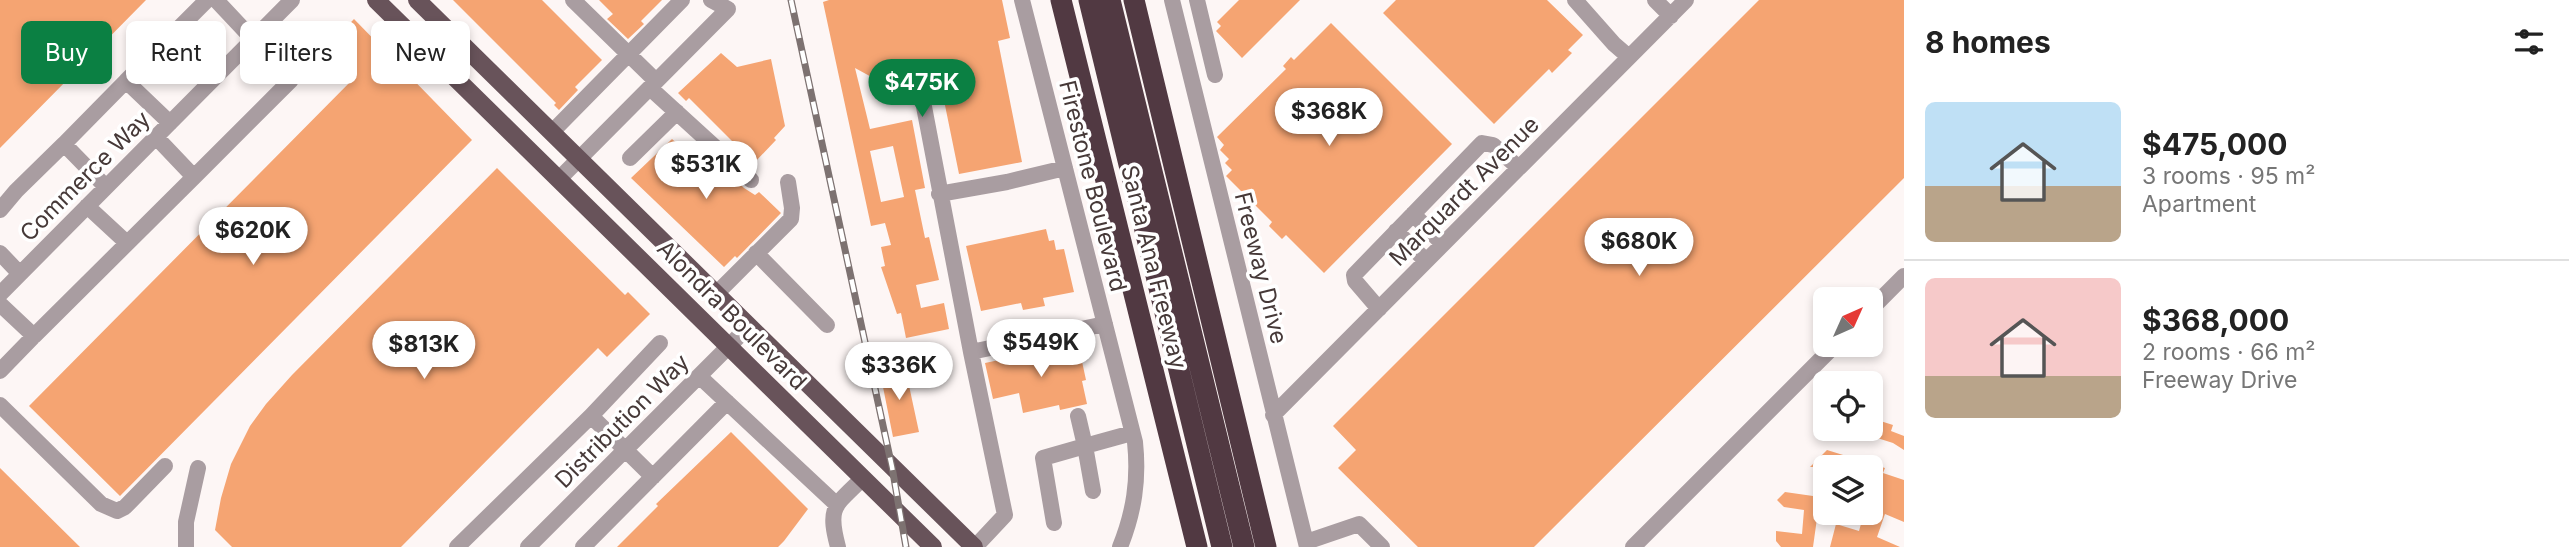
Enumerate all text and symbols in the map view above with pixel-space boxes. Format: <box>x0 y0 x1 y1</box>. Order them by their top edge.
chip: Buy <box>21 21 112 84</box>
chip: Rent <box>126 21 226 84</box>
chip: Filters <box>240 21 357 84</box>
chip: New <box>371 21 470 84</box>
icon: filters <box>2510 23 2548 61</box>
text: 8 homes <box>1925 24 2051 60</box>
pin: $475K <box>873 60 971 119</box>
text: $475K <box>884 68 960 96</box>
street label: Firestone Boulevard <box>1053 78 1133 294</box>
pin: $368K <box>1280 88 1378 148</box>
text: $368K <box>1291 97 1367 125</box>
street label: Commerce Way <box>14 105 156 247</box>
street label: Marquardt Avenue <box>1383 110 1545 272</box>
text: $475,000 <box>2142 126 2287 162</box>
icon: home <box>1981 130 2065 214</box>
pin: $531K <box>657 142 755 201</box>
text: $531K <box>670 150 742 178</box>
street label: Santa Ana Freeway <box>1115 162 1193 372</box>
text: 3 rooms · 95 m² <box>2142 162 2315 190</box>
street label: Freeway Drive <box>1229 189 1293 347</box>
text: Apartment <box>2142 190 2256 218</box>
pin: $620K <box>204 208 302 267</box>
text: $620K <box>215 216 291 244</box>
pin: $680K <box>1590 218 1688 278</box>
text: $680K <box>1600 227 1678 255</box>
street label: Alondra Boulevard <box>651 234 813 396</box>
north arrow <box>1813 287 1883 357</box>
map controls <box>1813 287 1883 525</box>
text: $368,000 <box>2142 302 2289 338</box>
icon: home <box>1981 306 2065 390</box>
pin: $549K <box>992 320 1090 379</box>
pin: $813K <box>375 322 473 381</box>
text: $549K <box>1003 328 1079 356</box>
text: $813K <box>388 330 460 358</box>
text: 2 rooms · 66 m² <box>2142 338 2316 366</box>
pin: $336K <box>850 342 948 402</box>
street label: Distribution Way <box>549 348 695 494</box>
text: $336K <box>861 351 937 379</box>
text: Freeway Drive <box>2142 366 2297 394</box>
button: locate <box>1813 371 1883 441</box>
button: layers <box>1813 455 1883 525</box>

